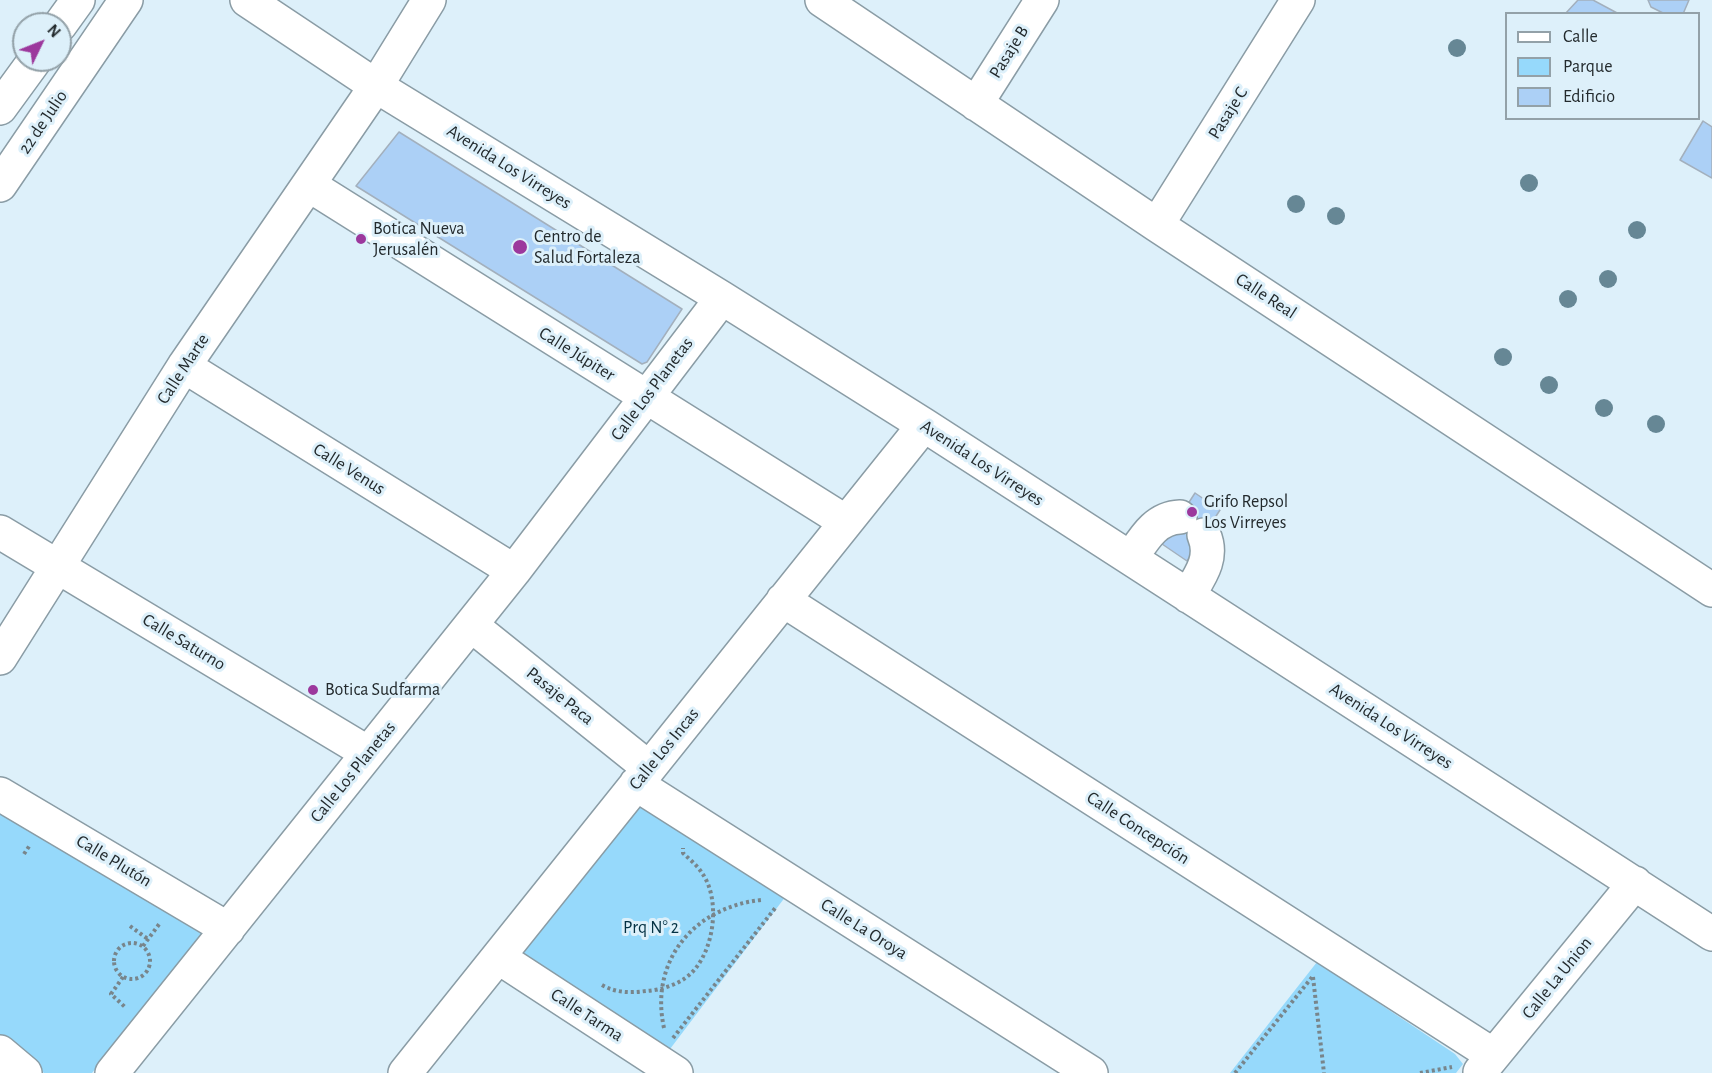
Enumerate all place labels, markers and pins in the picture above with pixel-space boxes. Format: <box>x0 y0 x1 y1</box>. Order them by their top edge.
place label: Botica Nueva Jerusalén <box>373 218 465 260</box>
place label: Centro de Salud Fortaleza <box>534 226 641 268</box>
marker: Botica Nueva Jerusalén <box>354 232 368 246</box>
marker: Centro de Salud Fortaleza <box>511 238 529 256</box>
place label: Grifo Repsol Los Virreyes <box>1204 491 1288 534</box>
marker: Grifo Repsol Los Virreyes <box>1185 505 1199 519</box>
place label: Botica Sudfarma <box>325 679 440 701</box>
marker: Botica Sudfarma <box>306 683 320 697</box>

